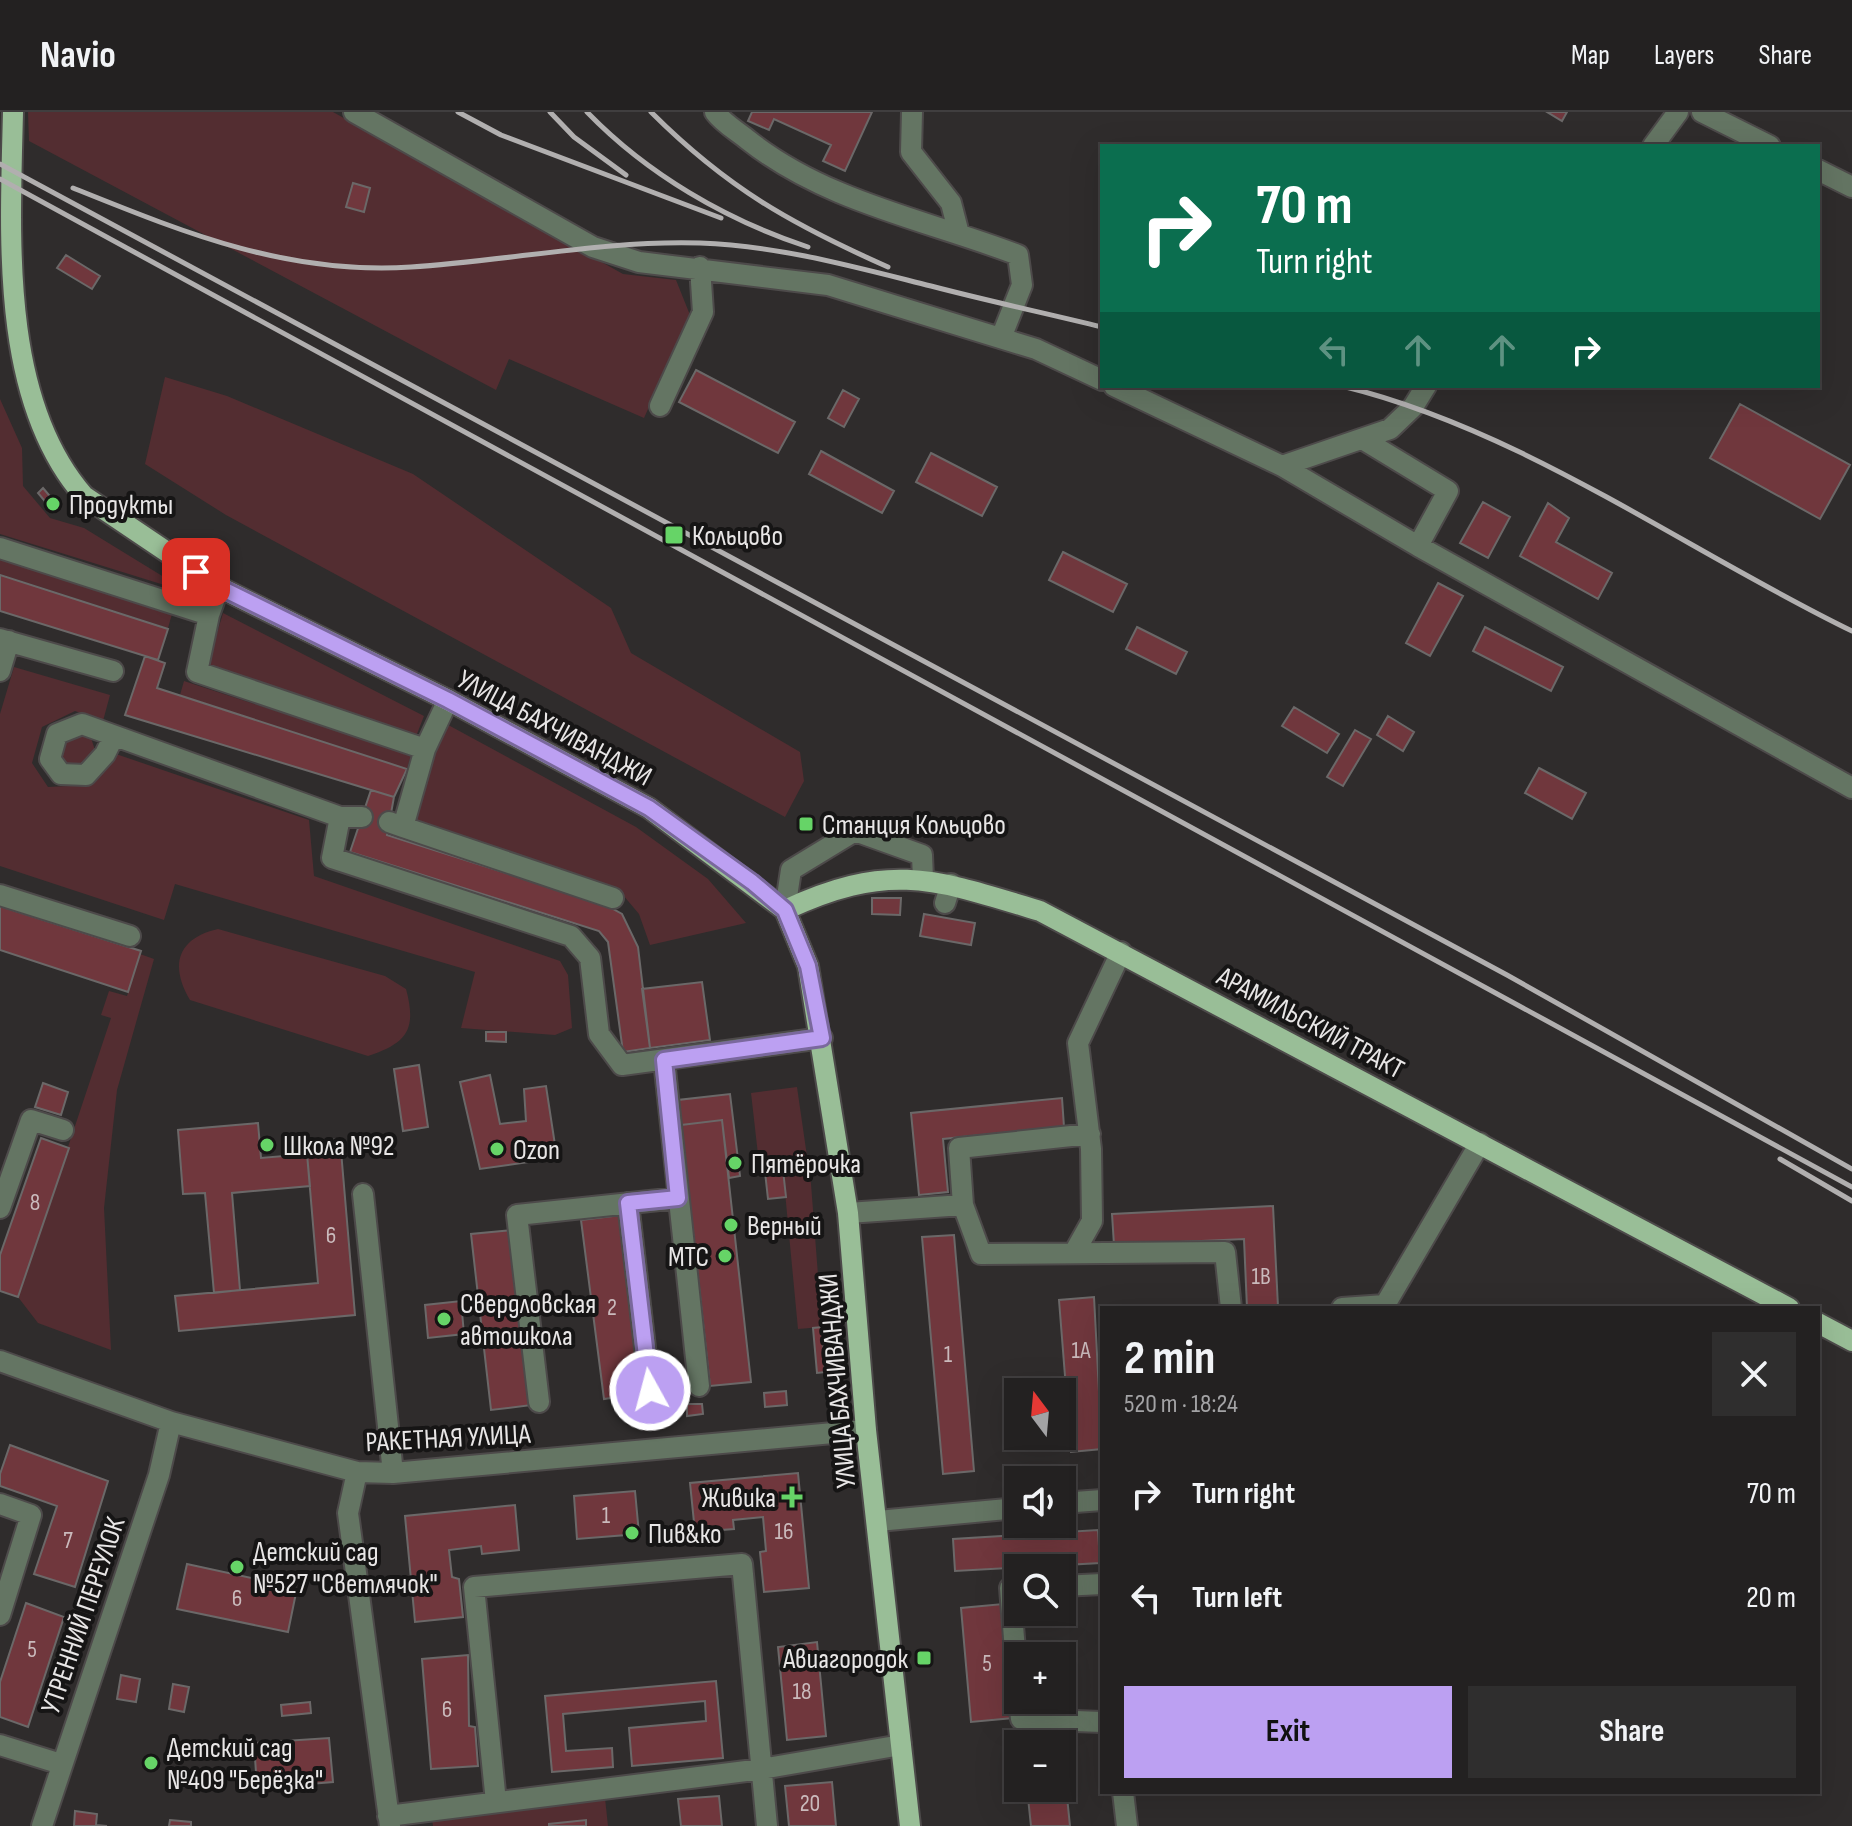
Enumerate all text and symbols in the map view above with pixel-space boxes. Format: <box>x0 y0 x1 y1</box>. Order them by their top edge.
text: Navio <box>40 33 116 78</box>
text: Map <box>1571 39 1610 72</box>
text: Layers <box>1654 39 1714 72</box>
text: Share <box>1758 39 1812 72</box>
text: 70 m <box>1256 173 1353 240</box>
icon: right <box>1124 176 1228 280</box>
text: Turn right <box>1256 241 1373 284</box>
icon: left <box>1312 328 1356 372</box>
icon: ahead <box>1396 328 1440 372</box>
icon: ahead <box>1480 328 1524 372</box>
icon: right <box>1564 328 1608 372</box>
place label: Продукты <box>69 489 173 522</box>
marker: Продукты <box>44 495 62 513</box>
place label: Кольцово <box>692 520 783 553</box>
marker: Кольцово <box>663 524 685 546</box>
pin <box>162 538 230 606</box>
icon: arrive <box>174 550 218 594</box>
street label: УЛИЦА БАХЧИВАНДЖИ <box>451 663 657 794</box>
place label: Станция Кольцово <box>822 809 1006 842</box>
marker: Станция Кольцово <box>797 815 815 833</box>
street label: АРАМИЛЬСКИЙ ТРАКТ <box>1210 960 1409 1087</box>
place label: Школа №92 <box>283 1130 395 1163</box>
place label: Ozon <box>513 1134 560 1167</box>
marker: Школа №92 <box>258 1136 276 1154</box>
marker: Ozon <box>488 1140 506 1158</box>
place label: Пятёрочка <box>751 1148 861 1181</box>
marker: Пятёрочка <box>726 1154 744 1172</box>
house number: 8 <box>30 1188 40 1217</box>
place label: Верный <box>747 1210 822 1243</box>
marker: Верный <box>722 1216 740 1234</box>
house number: 6 <box>326 1221 336 1250</box>
place label: МТС <box>668 1241 709 1274</box>
marker: МТС <box>716 1247 734 1265</box>
house number: 1В <box>1251 1262 1271 1291</box>
street label: УЛИЦА БАХЧИВАНДЖИ <box>812 1272 863 1490</box>
place label: Свердловская автошкола <box>460 1288 596 1353</box>
house number: 2 <box>607 1293 617 1322</box>
marker: Свердловская автошкола <box>435 1310 453 1328</box>
text: 2 min <box>1124 1330 1215 1387</box>
button: close <box>1712 1332 1796 1416</box>
house number: 1А <box>1071 1336 1091 1365</box>
house number: 1 <box>944 1340 953 1369</box>
position arrow <box>608 1348 692 1432</box>
north arrow <box>1004 1378 1076 1450</box>
map controls <box>1004 1378 1076 1802</box>
text: 520 m · 18:24 <box>1124 1389 1238 1420</box>
street label: РАКЕТНАЯ УЛИЦА <box>365 1418 532 1459</box>
button: sound <box>1004 1466 1076 1538</box>
icon: right <box>1124 1472 1168 1516</box>
text: Turn right <box>1192 1476 1295 1512</box>
text: 70 m <box>1747 1476 1796 1512</box>
place label: Живика <box>702 1482 776 1515</box>
marker: Живика <box>783 1488 801 1506</box>
house number: 1 <box>602 1501 611 1530</box>
street label: УТРЕННИЙ ПЕРЕУЛОК <box>34 1513 133 1718</box>
house number: 16 <box>775 1517 793 1546</box>
place label: Пив&ко <box>648 1518 722 1551</box>
marker: Пив&ко <box>623 1524 641 1542</box>
house number: 7 <box>63 1526 73 1555</box>
place label: Детский сад №527 "Светлячок" <box>253 1536 438 1601</box>
button: search <box>1004 1554 1076 1626</box>
marker: Детский сад №527 "Светлячок" <box>228 1558 246 1576</box>
icon: left <box>1124 1576 1168 1620</box>
text: Turn left <box>1192 1580 1282 1616</box>
text: 20 m <box>1746 1580 1796 1616</box>
house number: 6 <box>232 1584 242 1613</box>
house number: 5 <box>27 1635 37 1664</box>
button: + <box>1004 1642 1076 1714</box>
place label: Авиагородок <box>782 1643 908 1676</box>
marker: Авиагородок <box>915 1649 933 1667</box>
house number: 5 <box>982 1649 992 1678</box>
house number: 18 <box>793 1677 811 1706</box>
button: Exit <box>1124 1686 1452 1778</box>
button: Share <box>1468 1686 1796 1778</box>
house number: 6 <box>442 1695 452 1724</box>
button: − <box>1004 1730 1076 1802</box>
place label: Детский сад №409 "Берёзка" <box>167 1732 323 1797</box>
marker: Детский сад №409 "Берёзка" <box>142 1754 160 1772</box>
house number: 20 <box>800 1789 820 1818</box>

